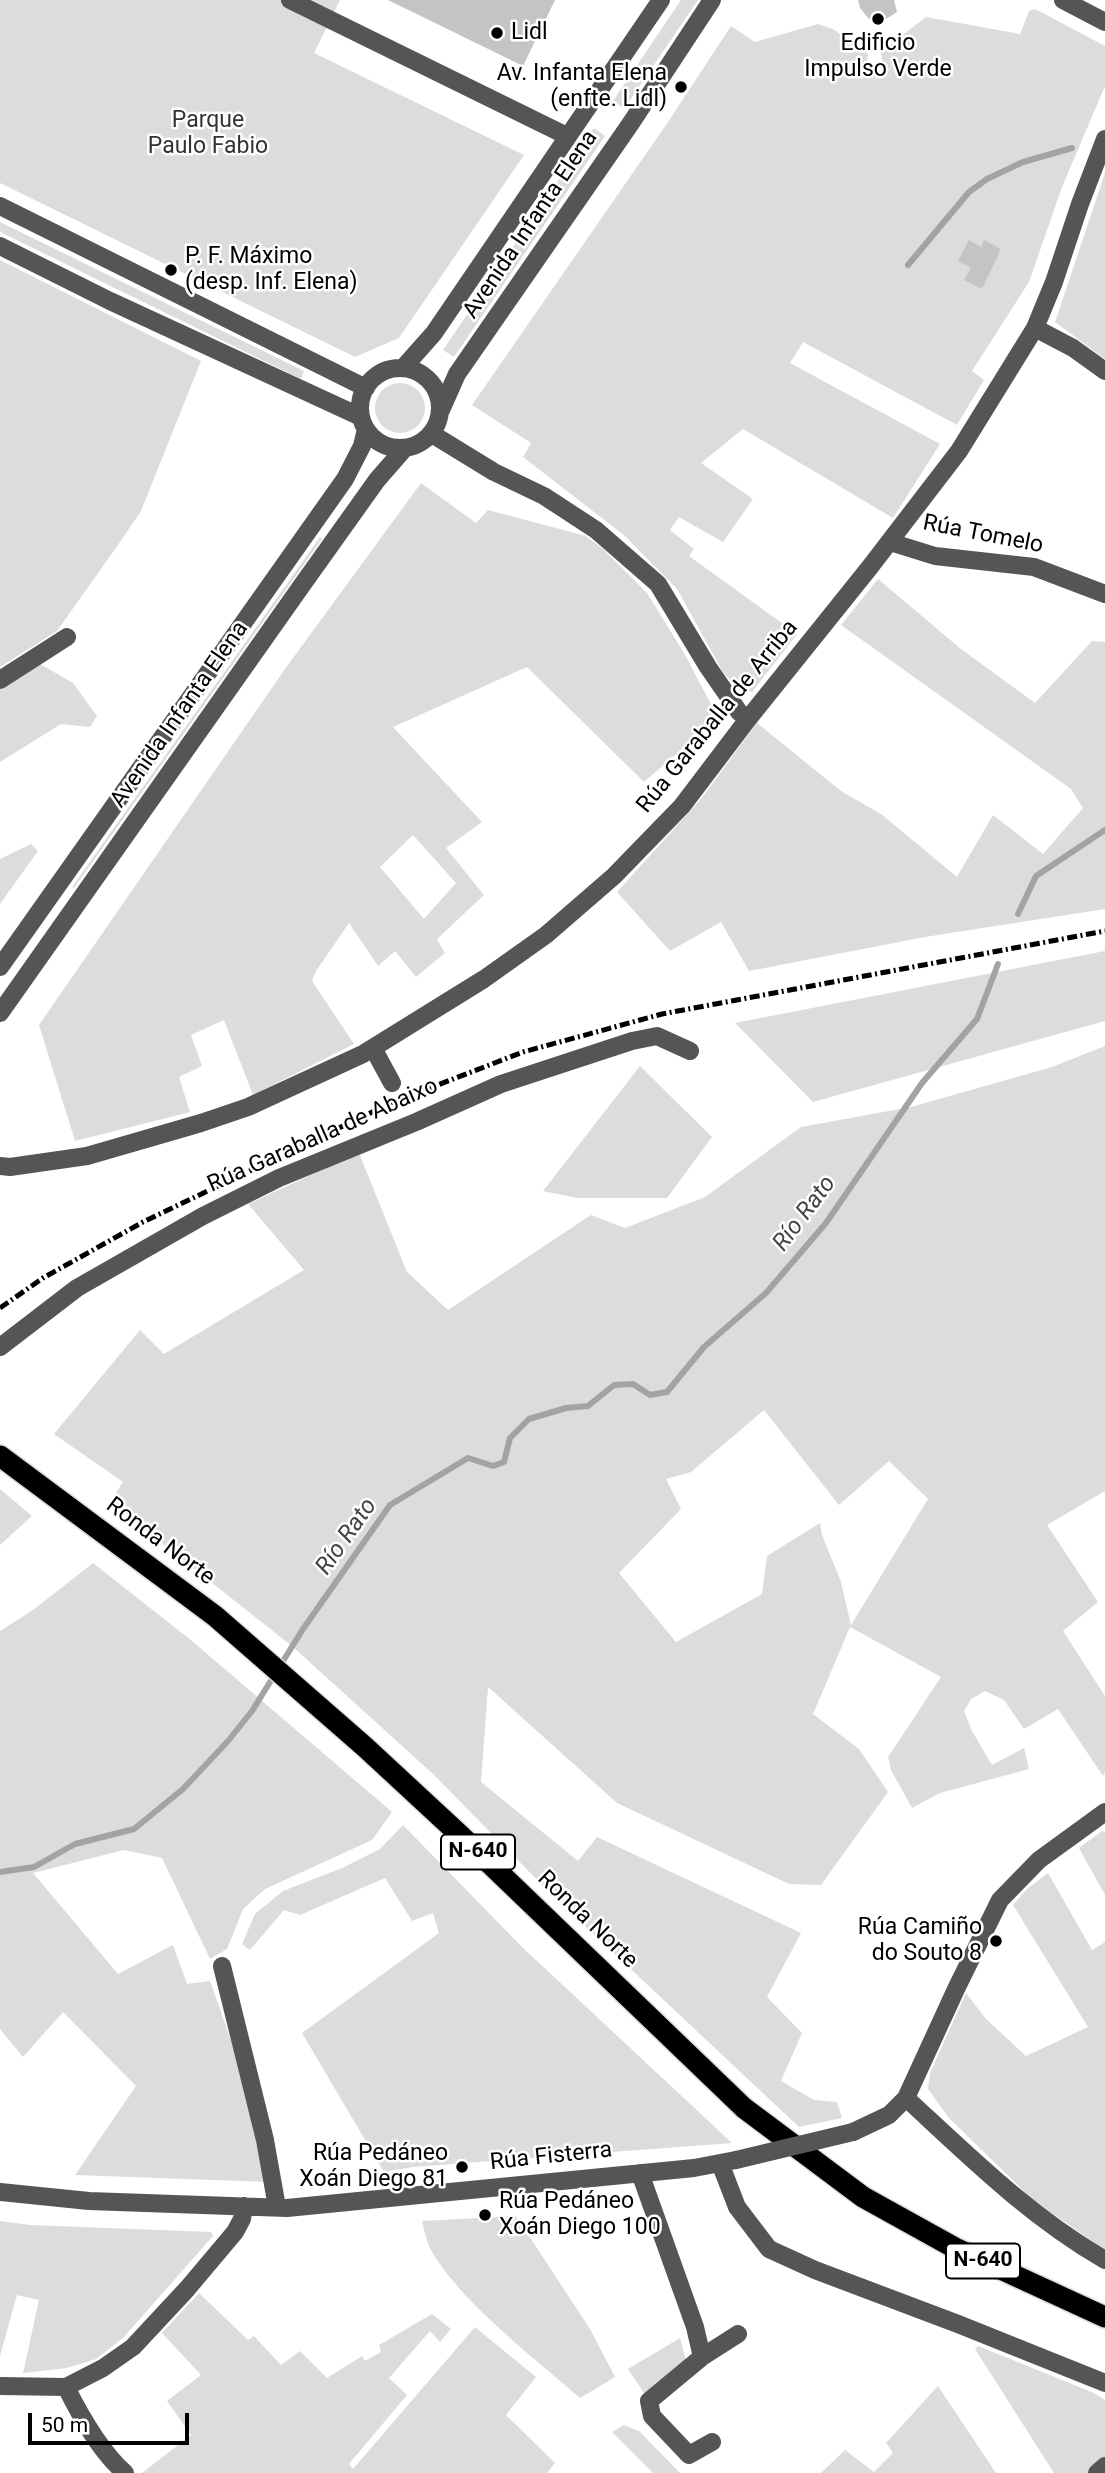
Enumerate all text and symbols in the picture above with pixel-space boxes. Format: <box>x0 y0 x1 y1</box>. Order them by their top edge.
marker: Edificio Impulso Verde <box>870 11 886 27</box>
place label: Lidl <box>511 19 548 47</box>
marker: Lidl <box>489 25 505 41</box>
place label: Edificio Impulso Verde <box>804 30 952 84</box>
place label: Av. Infanta Elena (enfte. Lidl) <box>497 60 667 114</box>
marker: Av. Infanta Elena (enfte. Lidl) <box>673 79 689 95</box>
park label: Parque Paulo Fabio <box>148 107 268 161</box>
street label: Avenida Infanta Elena <box>458 126 604 324</box>
place label: P. F. Máximo (desp. Inf. Elena) <box>185 243 357 297</box>
marker: P. F. Máximo (desp. Inf. Elena) <box>163 262 179 278</box>
street label: Rúa Tomelo <box>921 510 1045 560</box>
street label: Rúa Garaballa de Arriba <box>632 615 804 819</box>
street label: Avenida Infanta Elena <box>105 617 255 813</box>
street label: Rúa Garaballa de Abaixo <box>204 1073 442 1199</box>
water label: Río Rato <box>767 1171 843 1257</box>
street label: Ronda Norte <box>100 1492 220 1592</box>
water label: Río Rato <box>310 1493 384 1581</box>
road number: N-640 <box>441 1834 515 1870</box>
street label: Ronda Norte <box>531 1865 643 1975</box>
place label: Rúa Camiño do Souto 8 <box>858 1914 982 1968</box>
marker: Rúa Camiño do Souto 8 <box>988 1933 1004 1949</box>
street label: Rúa Fisterra <box>489 2137 613 2177</box>
place label: Rúa Pedáneo Xoán Diego 81 <box>299 2140 448 2194</box>
marker: Rúa Pedáneo Xoán Diego 81 <box>454 2159 470 2175</box>
place label: Rúa Pedáneo Xoán Diego 100 <box>499 2188 661 2242</box>
marker: Rúa Pedáneo Xoán Diego 100 <box>477 2207 493 2223</box>
road number: N-640 <box>946 2244 1020 2278</box>
scale bar <box>32 2400 192 2444</box>
text: 50 m <box>41 2413 88 2437</box>

